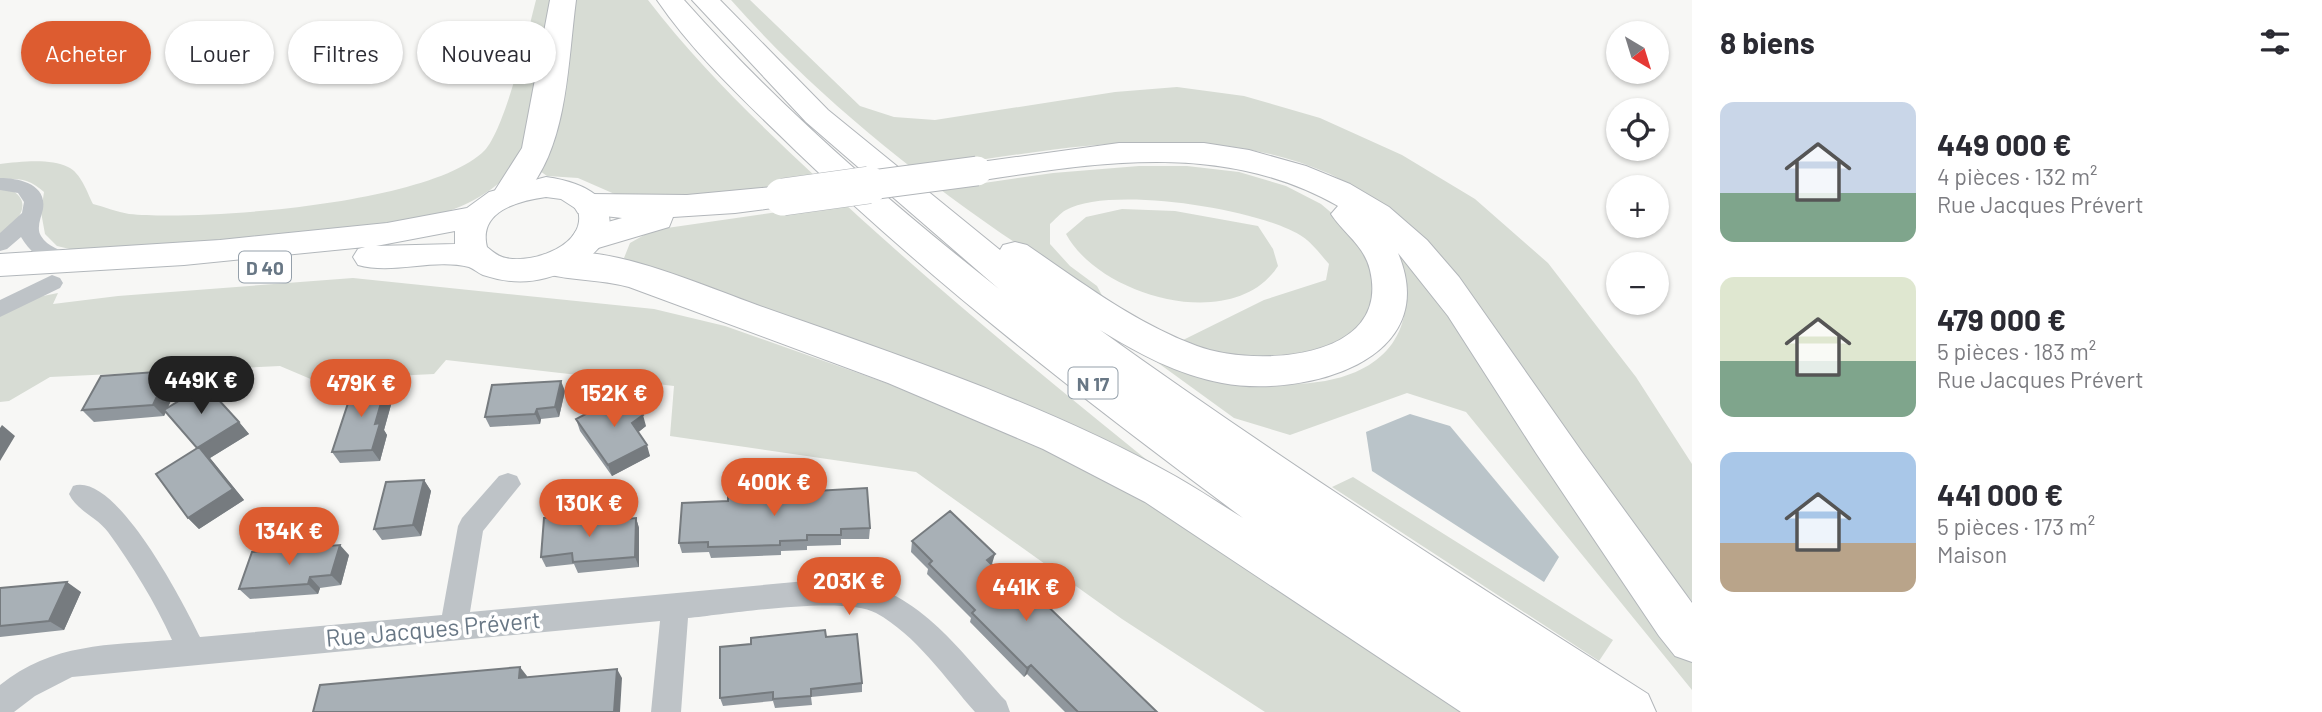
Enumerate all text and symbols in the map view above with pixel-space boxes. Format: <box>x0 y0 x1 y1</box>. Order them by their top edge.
chip: Acheter <box>21 21 151 84</box>
chip: Louer <box>165 21 274 84</box>
chip: Filtres <box>288 21 403 84</box>
chip: Nouveau <box>417 21 556 84</box>
north arrow <box>1606 21 1670 84</box>
map controls <box>1606 21 1669 315</box>
icon: filters <box>2256 23 2294 61</box>
text: 8 biens <box>1720 24 1815 60</box>
button: locate <box>1606 98 1669 161</box>
text: 449 000 € <box>1937 126 2072 162</box>
icon: home <box>1776 130 1860 214</box>
text: 4 pièces · 132 m² <box>1937 162 2097 190</box>
button: + <box>1606 175 1669 238</box>
text: Rue Jacques Prévert <box>1937 190 2144 218</box>
road number: D 40 <box>239 252 291 282</box>
button: − <box>1606 252 1669 315</box>
text: 479 000 € <box>1937 301 2066 337</box>
icon: home <box>1776 305 1860 389</box>
text: 5 pièces · 183 m² <box>1937 337 2096 365</box>
pin: 449K € <box>144 356 258 416</box>
pin: 479K € <box>304 360 418 419</box>
text: 449K € <box>164 365 238 393</box>
text: Rue Jacques Prévert <box>1937 365 2144 393</box>
text: 479K € <box>326 368 396 396</box>
road number: N 17 <box>1068 368 1118 398</box>
pin: 152K € <box>557 370 671 429</box>
text: 152K € <box>581 378 648 406</box>
pin: 400K € <box>717 458 831 518</box>
text: 400K € <box>737 467 811 495</box>
text: 441 000 € <box>1937 476 2063 512</box>
pin: 130K € <box>532 480 646 539</box>
icon: home <box>1776 480 1860 564</box>
text: 130K € <box>555 488 623 516</box>
pin: 134K € <box>232 508 346 567</box>
text: 5 pièces · 173 m² <box>1937 512 2095 540</box>
text: 134K € <box>255 516 323 544</box>
text: Maison <box>1937 540 2007 568</box>
pin: 203K € <box>792 558 906 617</box>
pin: 441K € <box>969 564 1083 623</box>
text: 203K € <box>813 566 885 594</box>
text: 441K € <box>992 572 1060 600</box>
street label: Rue Jacques Prévert <box>324 604 542 652</box>

